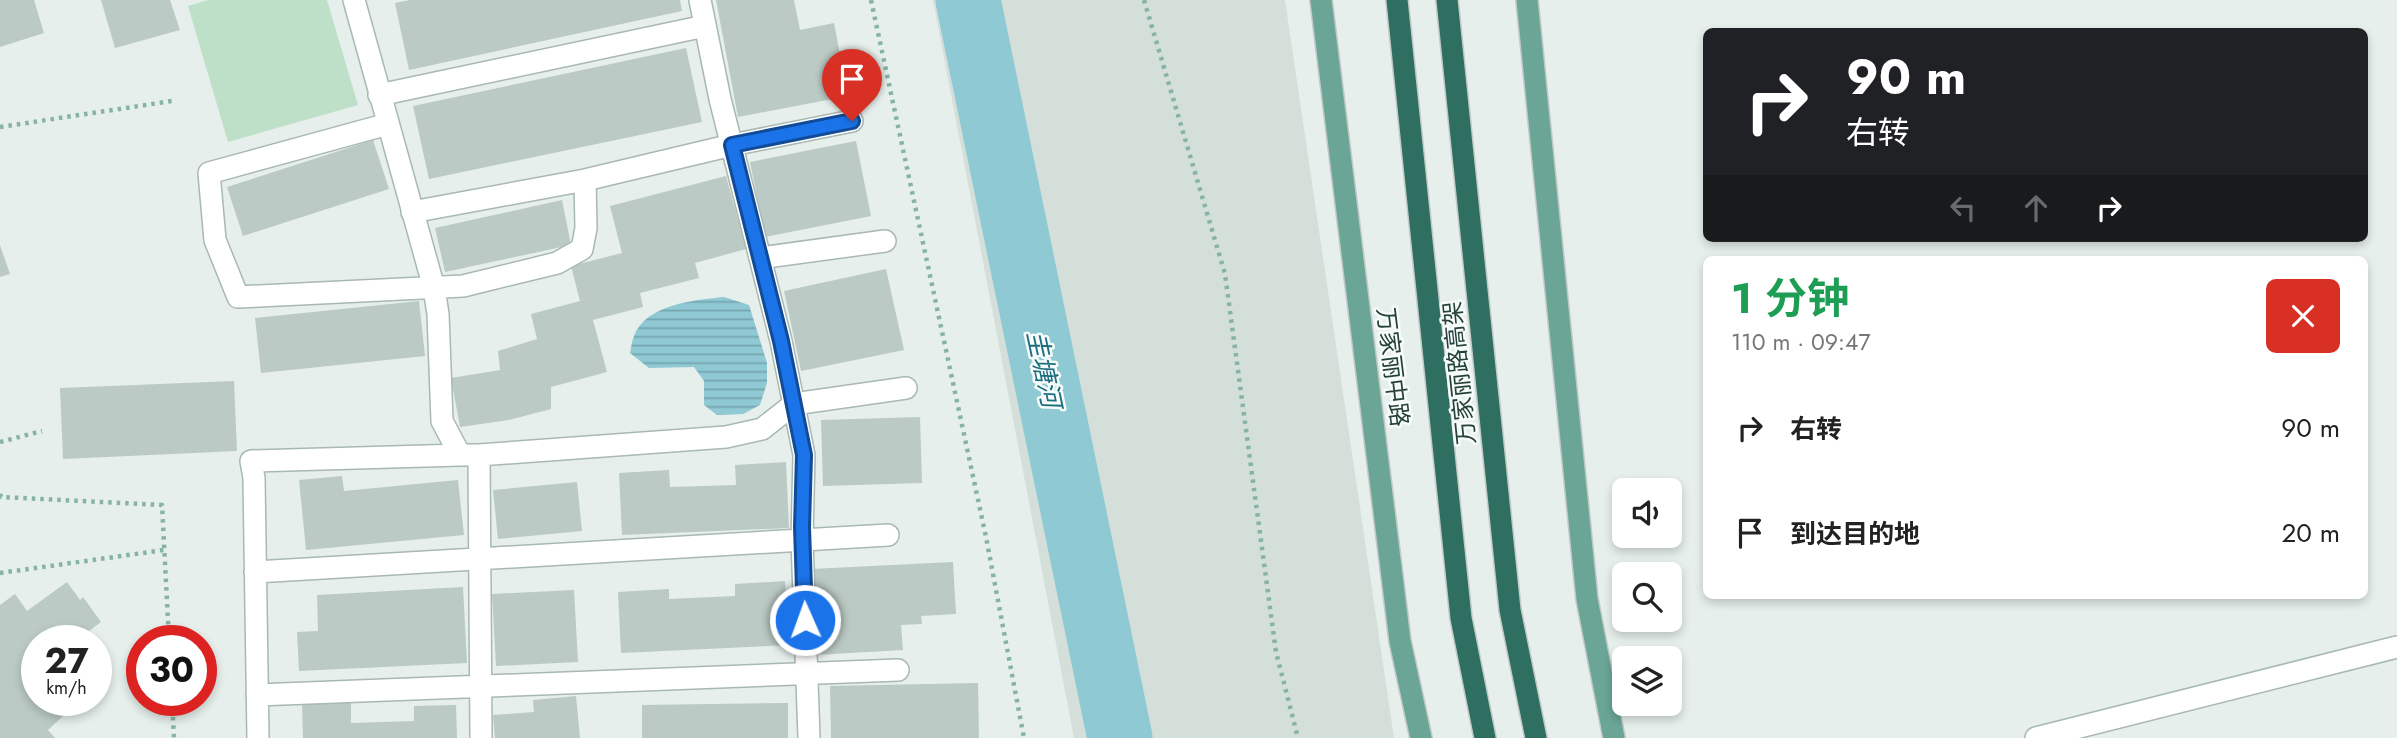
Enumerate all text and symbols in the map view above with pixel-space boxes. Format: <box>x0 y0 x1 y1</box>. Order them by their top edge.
text: 90 m <box>1846 42 1966 112</box>
pin <box>822 49 882 121</box>
icon: right <box>1731 56 1822 147</box>
icon: arrive <box>833 60 871 98</box>
text: 右转 <box>1846 110 1910 156</box>
icon: left <box>1944 189 1982 227</box>
icon: ahead <box>2017 189 2055 227</box>
icon: right <box>2090 189 2128 227</box>
text: 1 分钟 <box>1731 268 1849 329</box>
button: close <box>2266 279 2340 353</box>
street label: 万家丽路高架 <box>1434 300 1484 446</box>
street label: 万家丽中路 <box>1368 305 1418 429</box>
text: 110 m · 09:47 <box>1731 325 1870 359</box>
water label: 圭塘河 <box>1017 327 1072 416</box>
icon: right <box>1731 409 1769 447</box>
text: 90 m <box>2281 409 2340 447</box>
text: 右转 <box>1790 410 1842 448</box>
map controls <box>1612 478 1682 716</box>
button: sound <box>1612 478 1682 548</box>
icon: arrive <box>1731 514 1769 552</box>
text: 20 m <box>2282 514 2340 552</box>
text: 到达目的地 <box>1790 515 1920 553</box>
button: search <box>1612 562 1682 632</box>
position arrow <box>768 583 842 657</box>
speed limit sign: 30 <box>126 625 217 716</box>
text: 27 <box>44 636 89 686</box>
button: layers <box>1612 646 1682 716</box>
text: km/h <box>46 675 87 701</box>

